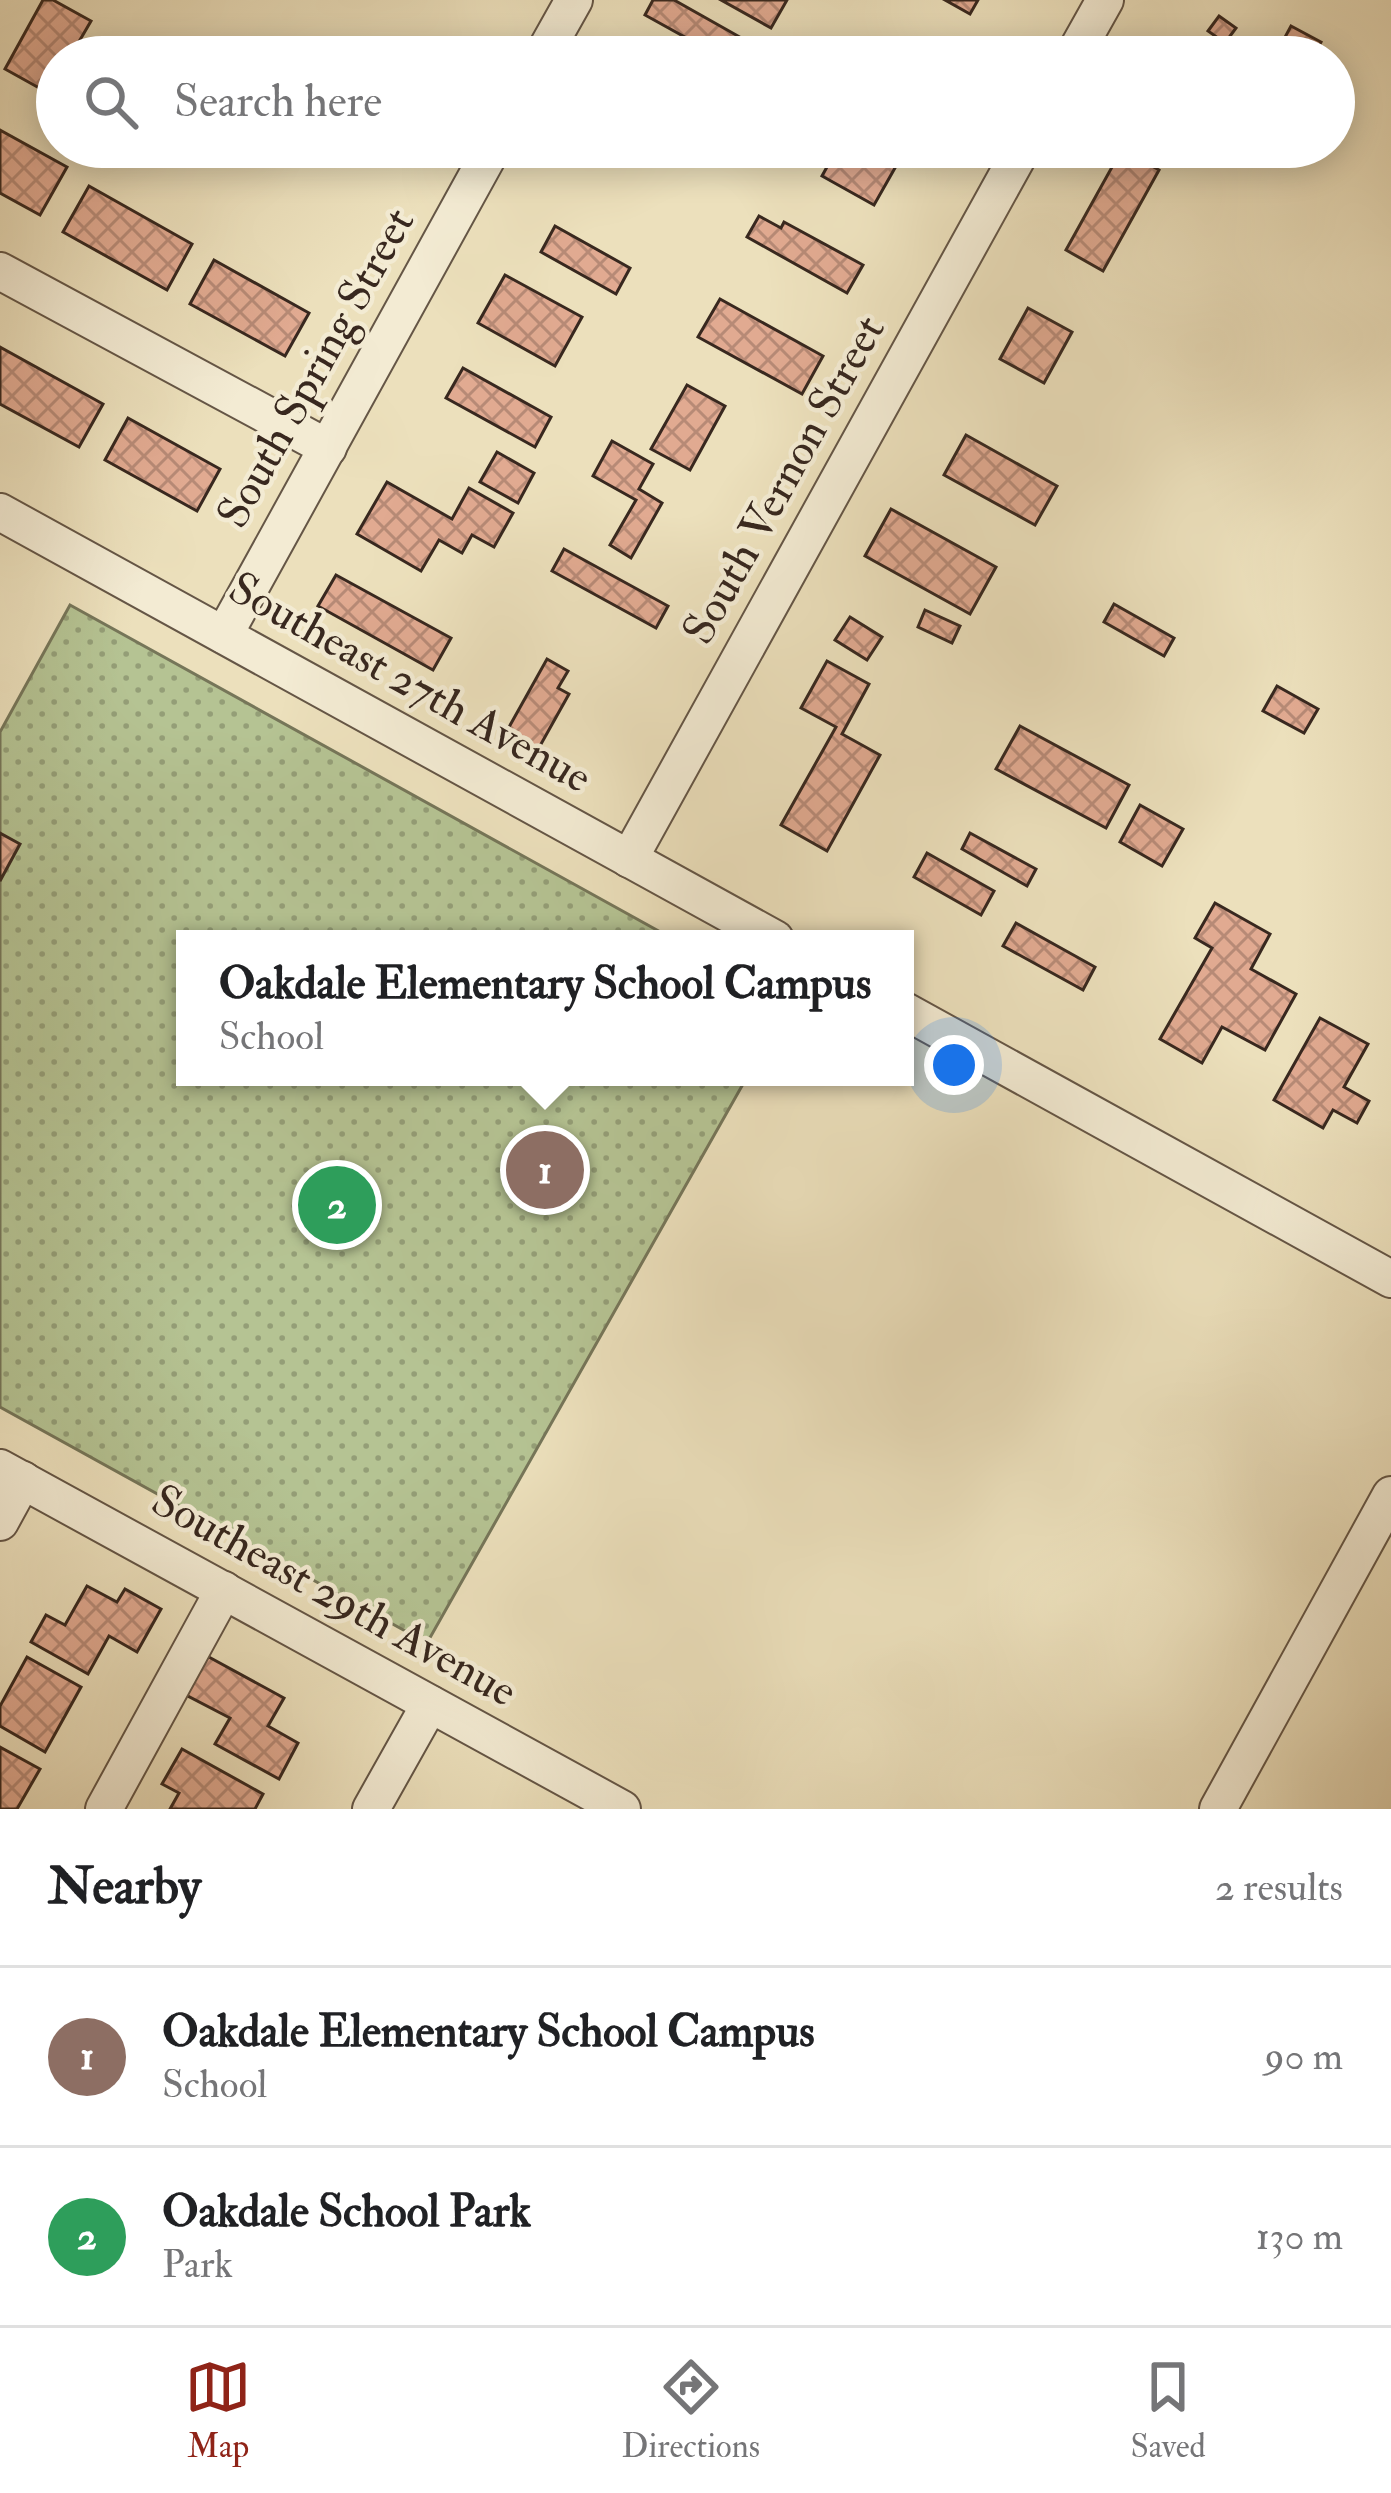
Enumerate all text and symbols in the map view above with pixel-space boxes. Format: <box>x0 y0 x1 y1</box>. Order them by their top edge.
search box <box>36 36 1355 168</box>
icon: search <box>78 69 144 135</box>
text: Search here <box>174 74 382 130</box>
street label: South Spring Street <box>205 198 427 538</box>
street label: South Vernon Street <box>671 306 897 654</box>
street label: Southeast 27th Avenue <box>219 560 601 806</box>
popup <box>176 930 914 1086</box>
text: Oakdale Elementary School Campus <box>219 956 871 1012</box>
text: School <box>219 1012 324 1061</box>
your location <box>924 1035 984 1095</box>
pin: 1 <box>506 1125 584 1215</box>
pin: 2 <box>298 1160 376 1250</box>
street label: Southeast 29th Avenue <box>142 1472 526 1720</box>
text: Nearby <box>48 1855 201 1919</box>
text: 2 results <box>1215 1863 1343 1912</box>
text: Oakdale Elementary School Campus <box>162 2004 815 2060</box>
text: 1 <box>80 2032 94 2081</box>
text: 90 m <box>1265 2032 1343 2081</box>
text: School <box>162 2060 267 2109</box>
text: Oakdale School Park <box>162 2184 531 2240</box>
text: 2 <box>77 2212 97 2261</box>
text: 130 m <box>1256 2212 1343 2261</box>
text: Park <box>162 2240 233 2289</box>
tab: Map <box>185 2354 251 2467</box>
tab: Directions <box>622 2354 760 2467</box>
tab: Saved <box>1130 2354 1206 2467</box>

